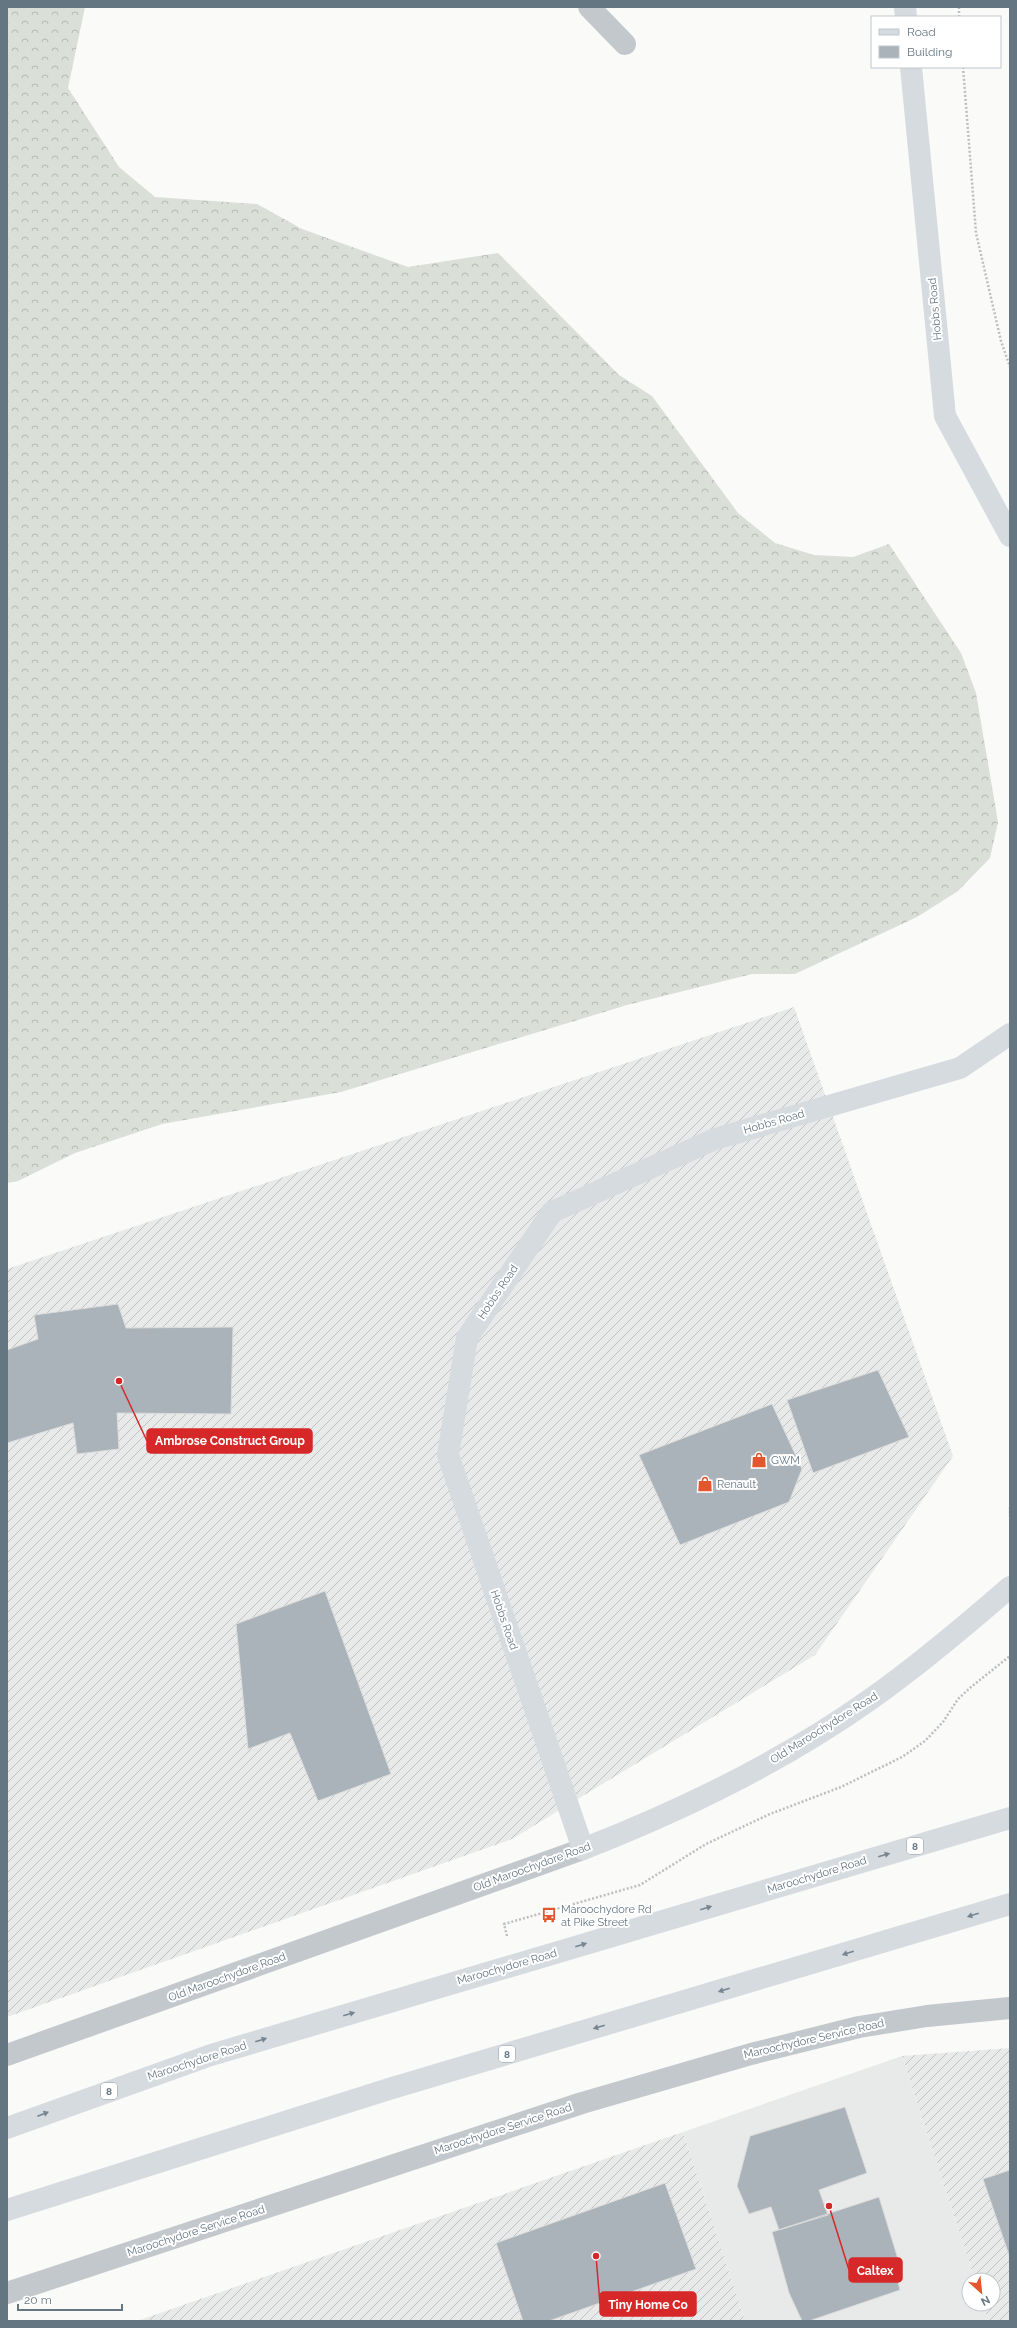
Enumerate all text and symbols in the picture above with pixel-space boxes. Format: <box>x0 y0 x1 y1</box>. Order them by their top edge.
legend <box>871 16 1001 68</box>
text: Road <box>907 25 936 39</box>
text: Building <box>907 45 953 59</box>
street label: Hobbs Road <box>926 277 944 341</box>
street label: Hobbs Road <box>742 1107 806 1137</box>
street label: Hobbs Road <box>475 1262 521 1322</box>
callout: Ambrose Construct Group <box>147 1429 312 1453</box>
text: Ambrose Construct Group <box>155 1434 305 1448</box>
shop icon: GWM <box>750 1451 768 1469</box>
place label: GWM <box>771 1454 800 1467</box>
shop icon: Renault <box>696 1475 714 1493</box>
place label: Renault <box>717 1478 756 1491</box>
street label: Hobbs Road <box>488 1588 520 1652</box>
street label: Old Maroochydore Road <box>768 1690 880 1766</box>
road number: 8 <box>907 1838 923 1854</box>
street label: Old Maroochydore Road <box>471 1840 593 1894</box>
one-way arrow <box>878 1852 890 1858</box>
street label: Maroochydore Road <box>766 1854 868 1896</box>
place label: Maroochydore Rd at Pike Street <box>561 1903 652 1929</box>
one-way arrow <box>700 1905 712 1911</box>
bus stop icon: Maroochydore Rd at Pike Street <box>540 1906 558 1924</box>
one-way arrow <box>966 1912 978 1918</box>
one-way arrow <box>575 1942 587 1948</box>
street label: Maroochydore Road <box>456 1946 559 1987</box>
street label: Old Maroochydore Road <box>166 1950 288 2004</box>
one-way arrow <box>842 1950 854 1956</box>
one-way arrow <box>717 1987 729 1993</box>
one-way arrow <box>343 2011 355 2017</box>
street label: Maroochydore Service Road <box>743 2016 886 2061</box>
one-way arrow <box>593 2024 605 2030</box>
one-way arrow <box>256 2037 268 2043</box>
street label: Maroochydore Road <box>146 2039 248 2083</box>
road number: 8 <box>499 2046 515 2062</box>
road number: 8 <box>101 2083 117 2099</box>
street label: Maroochydore Service Road <box>433 2101 573 2157</box>
one-way arrow <box>38 2111 50 2117</box>
street label: Maroochydore Service Road <box>126 2203 266 2259</box>
callout: Caltex <box>849 2258 902 2282</box>
text: Caltex <box>857 2264 894 2278</box>
north arrow <box>961 2272 1001 2312</box>
scale bar <box>18 2286 122 2312</box>
callout: Tiny Home Co <box>600 2292 696 2316</box>
text: 20 m <box>24 2293 52 2307</box>
text: N <box>979 2293 992 2308</box>
text: Tiny Home Co <box>608 2298 688 2312</box>

